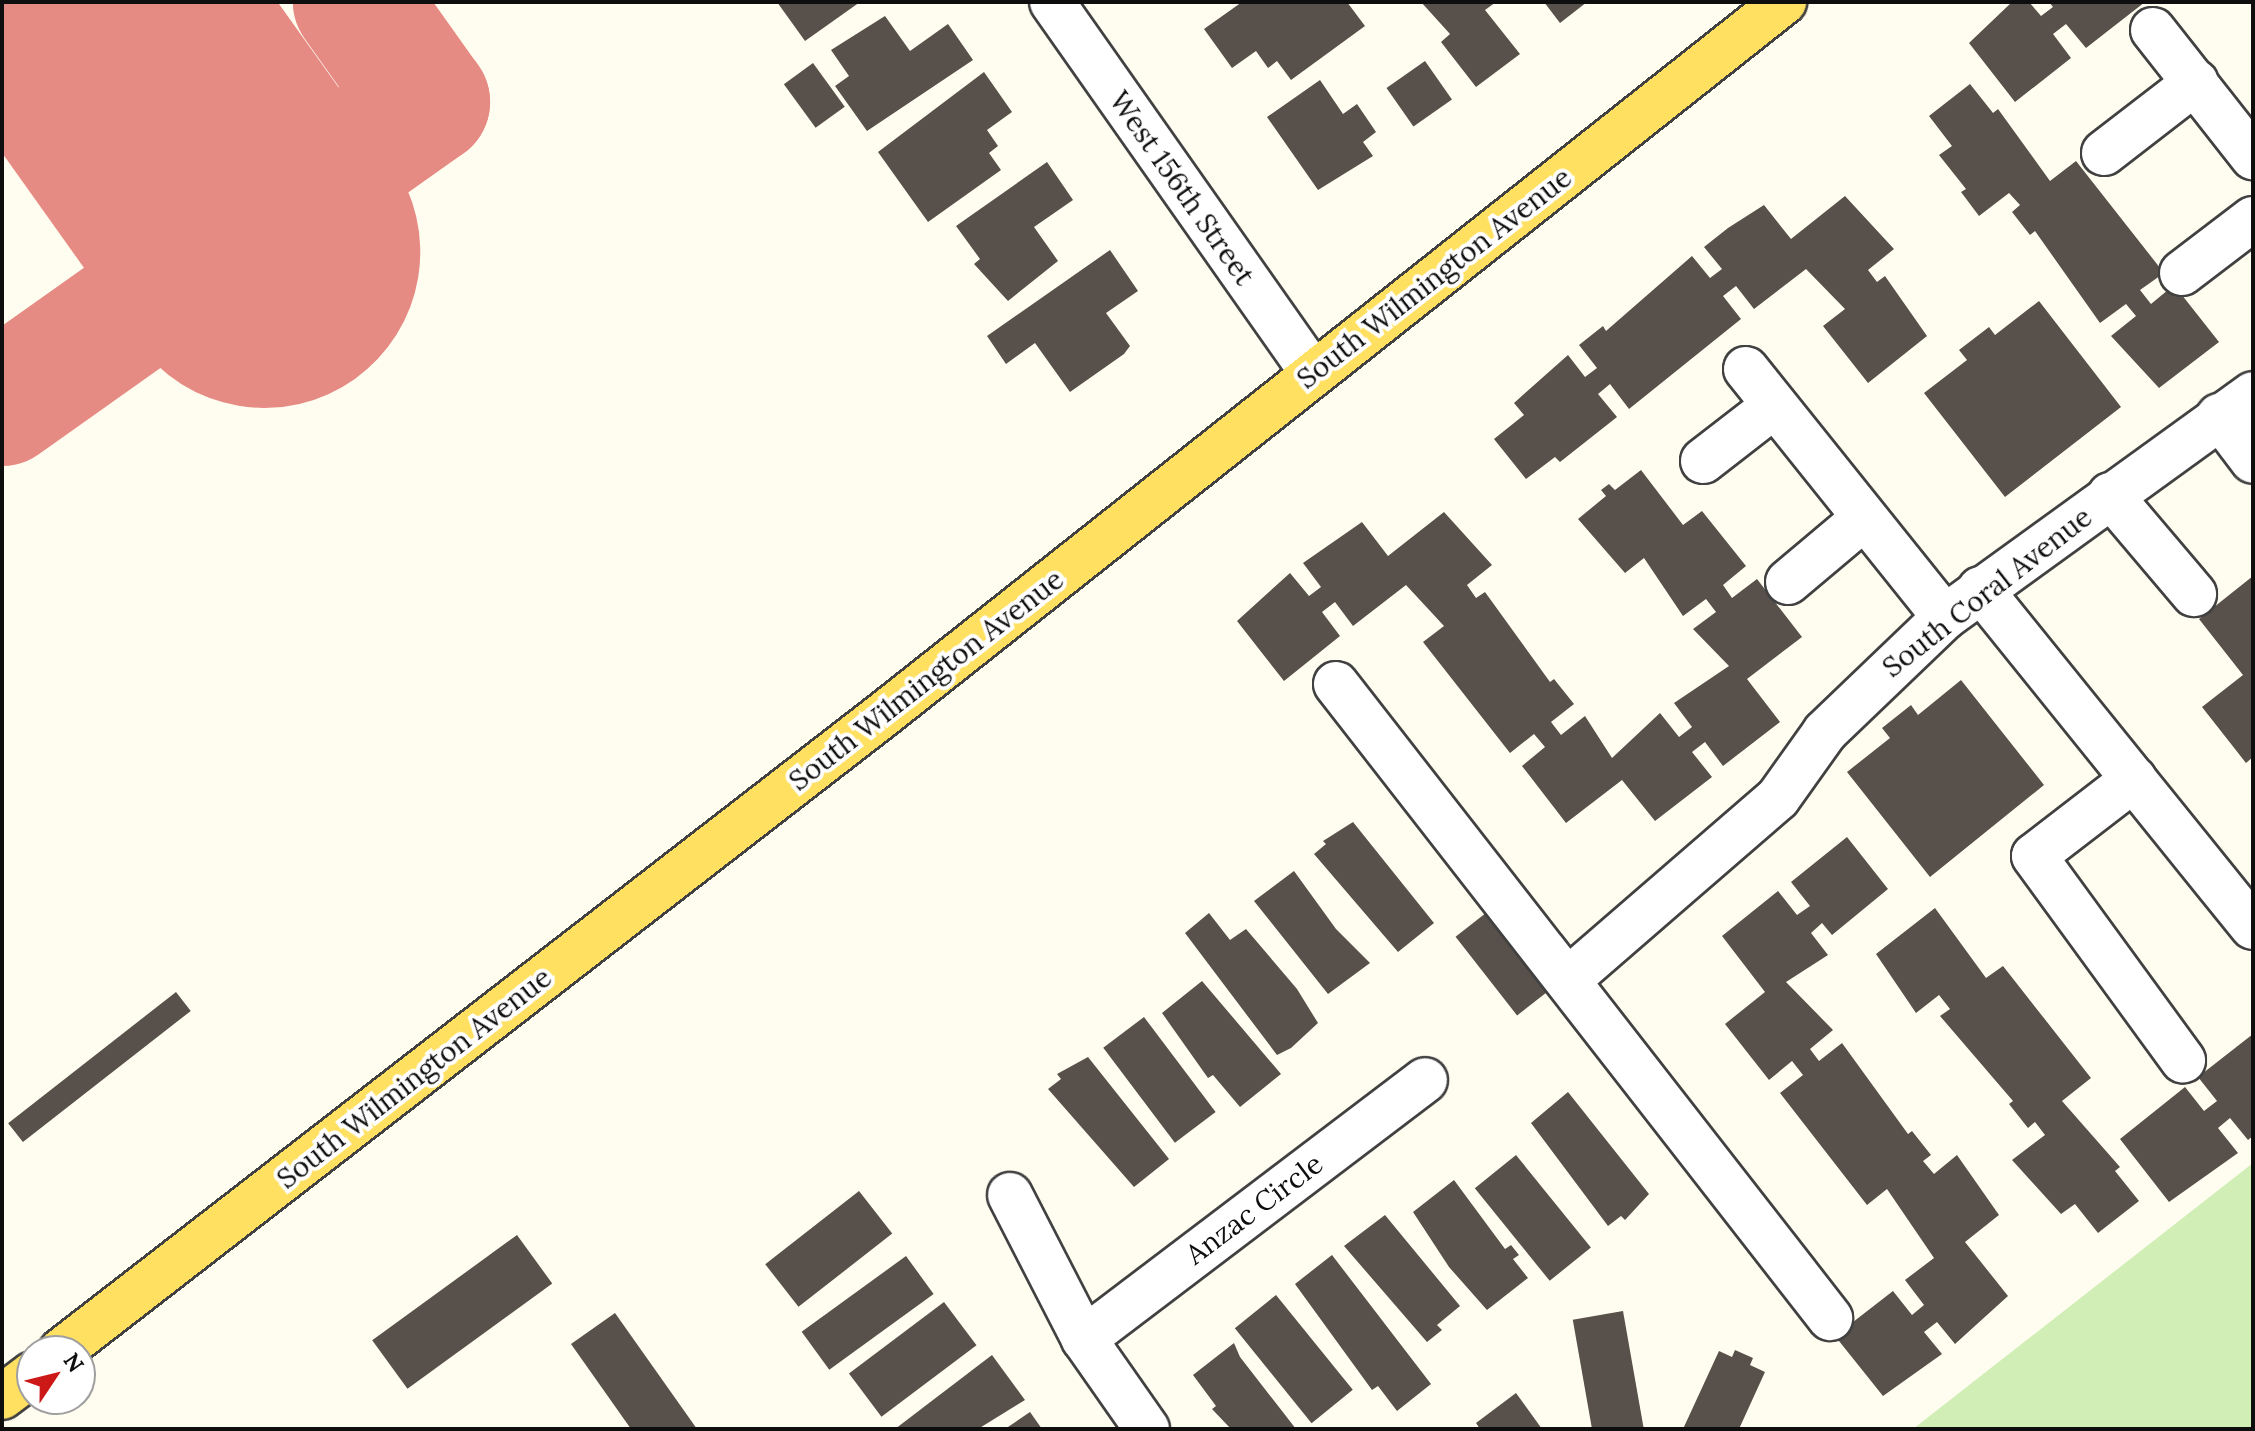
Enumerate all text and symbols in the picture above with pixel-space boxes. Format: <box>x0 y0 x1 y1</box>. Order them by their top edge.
street label: West 156th Street <box>1103 85 1261 291</box>
street label: South Wilmington Avenue <box>1290 160 1578 396</box>
street label: South Coral Avenue <box>1876 500 2098 684</box>
street label: South Wilmington Avenue <box>782 562 1070 798</box>
street label: South Wilmington Avenue <box>270 960 558 1196</box>
street label: Anzac Circle <box>1179 1147 1329 1271</box>
north arrow <box>16 1335 96 1415</box>
text: N <box>58 1347 90 1377</box>

